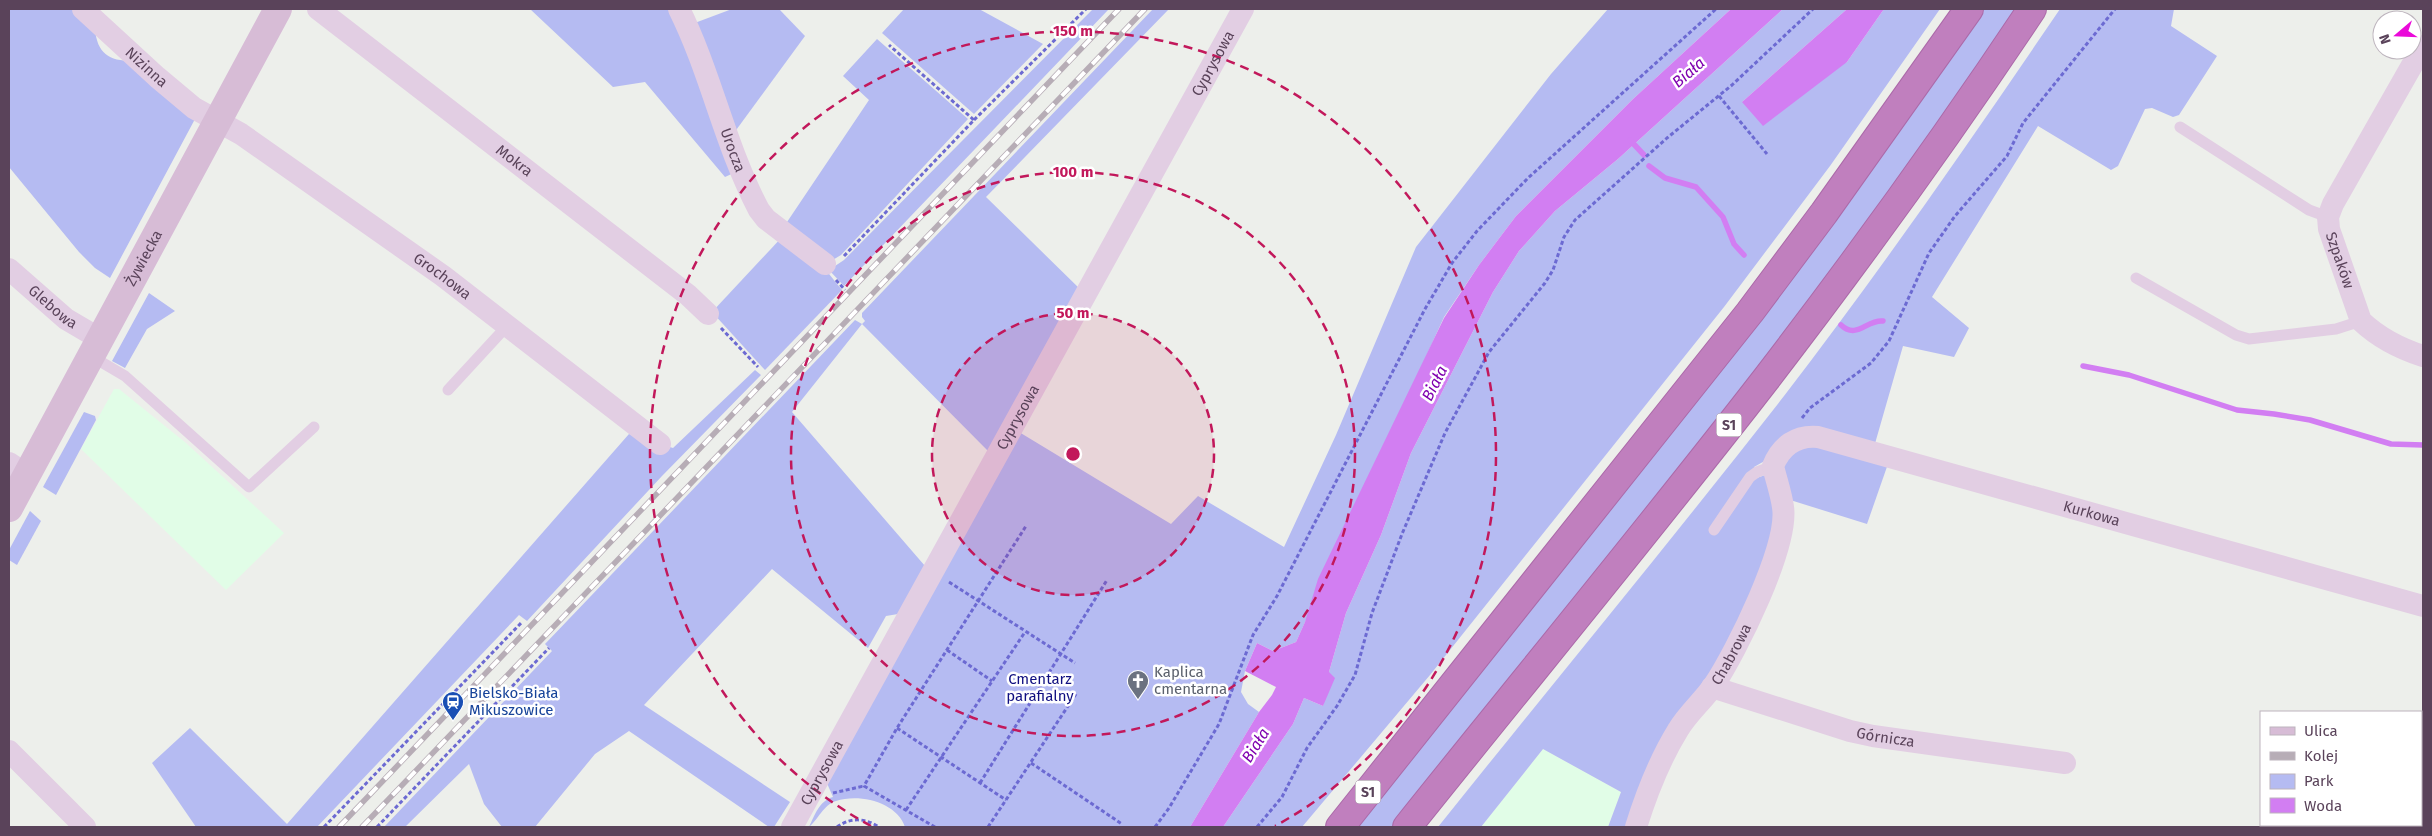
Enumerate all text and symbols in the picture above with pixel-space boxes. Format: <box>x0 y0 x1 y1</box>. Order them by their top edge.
north arrow <box>2372 10 2422 60</box>
text: 150 m <box>1053 22 1093 40</box>
street label: Cyprysowa <box>1188 28 1238 99</box>
text: N <box>2376 32 2395 46</box>
street label: Nizinna <box>121 43 171 91</box>
water label: Biała <box>1668 53 1708 92</box>
street label: Urocza <box>716 126 749 175</box>
street label: Mokra <box>492 141 536 180</box>
text: 100 m <box>1053 163 1093 181</box>
street label: Żywiecka <box>121 227 166 289</box>
street label: Szpaków <box>2322 230 2358 291</box>
street label: Grochowa <box>410 249 475 303</box>
street label: Glebowa <box>25 281 80 333</box>
text: 50 m <box>1056 304 1090 322</box>
water label: Biała <box>1418 362 1451 404</box>
street label: Cyprysowa <box>993 381 1043 453</box>
road number: S1 <box>1716 414 1742 436</box>
centre of rings <box>1064 445 1082 463</box>
street label: Kurkowa <box>2061 497 2122 530</box>
street label: Chabrowa <box>1707 621 1755 688</box>
place label: Kaplica cmentarna <box>1154 663 1227 698</box>
church icon: Kaplica cmentarna <box>1126 669 1150 700</box>
park label: Cmentarz parafialny <box>1006 670 1074 705</box>
place label: Bielsko-Biała Mikuszowice <box>469 684 558 719</box>
station icon: Bielsko-Biała Mikuszowice <box>441 690 465 721</box>
legend <box>2260 711 2422 826</box>
text: Ulica <box>2304 722 2338 740</box>
street label: Górnicza <box>1855 724 1916 751</box>
water label: Biała <box>1238 725 1273 766</box>
street label: Cyprysowa <box>797 737 847 808</box>
text: Kolej <box>2304 747 2338 765</box>
text: Park <box>2304 772 2334 790</box>
road number: S1 <box>1356 780 1380 804</box>
text: Woda <box>2304 797 2342 815</box>

